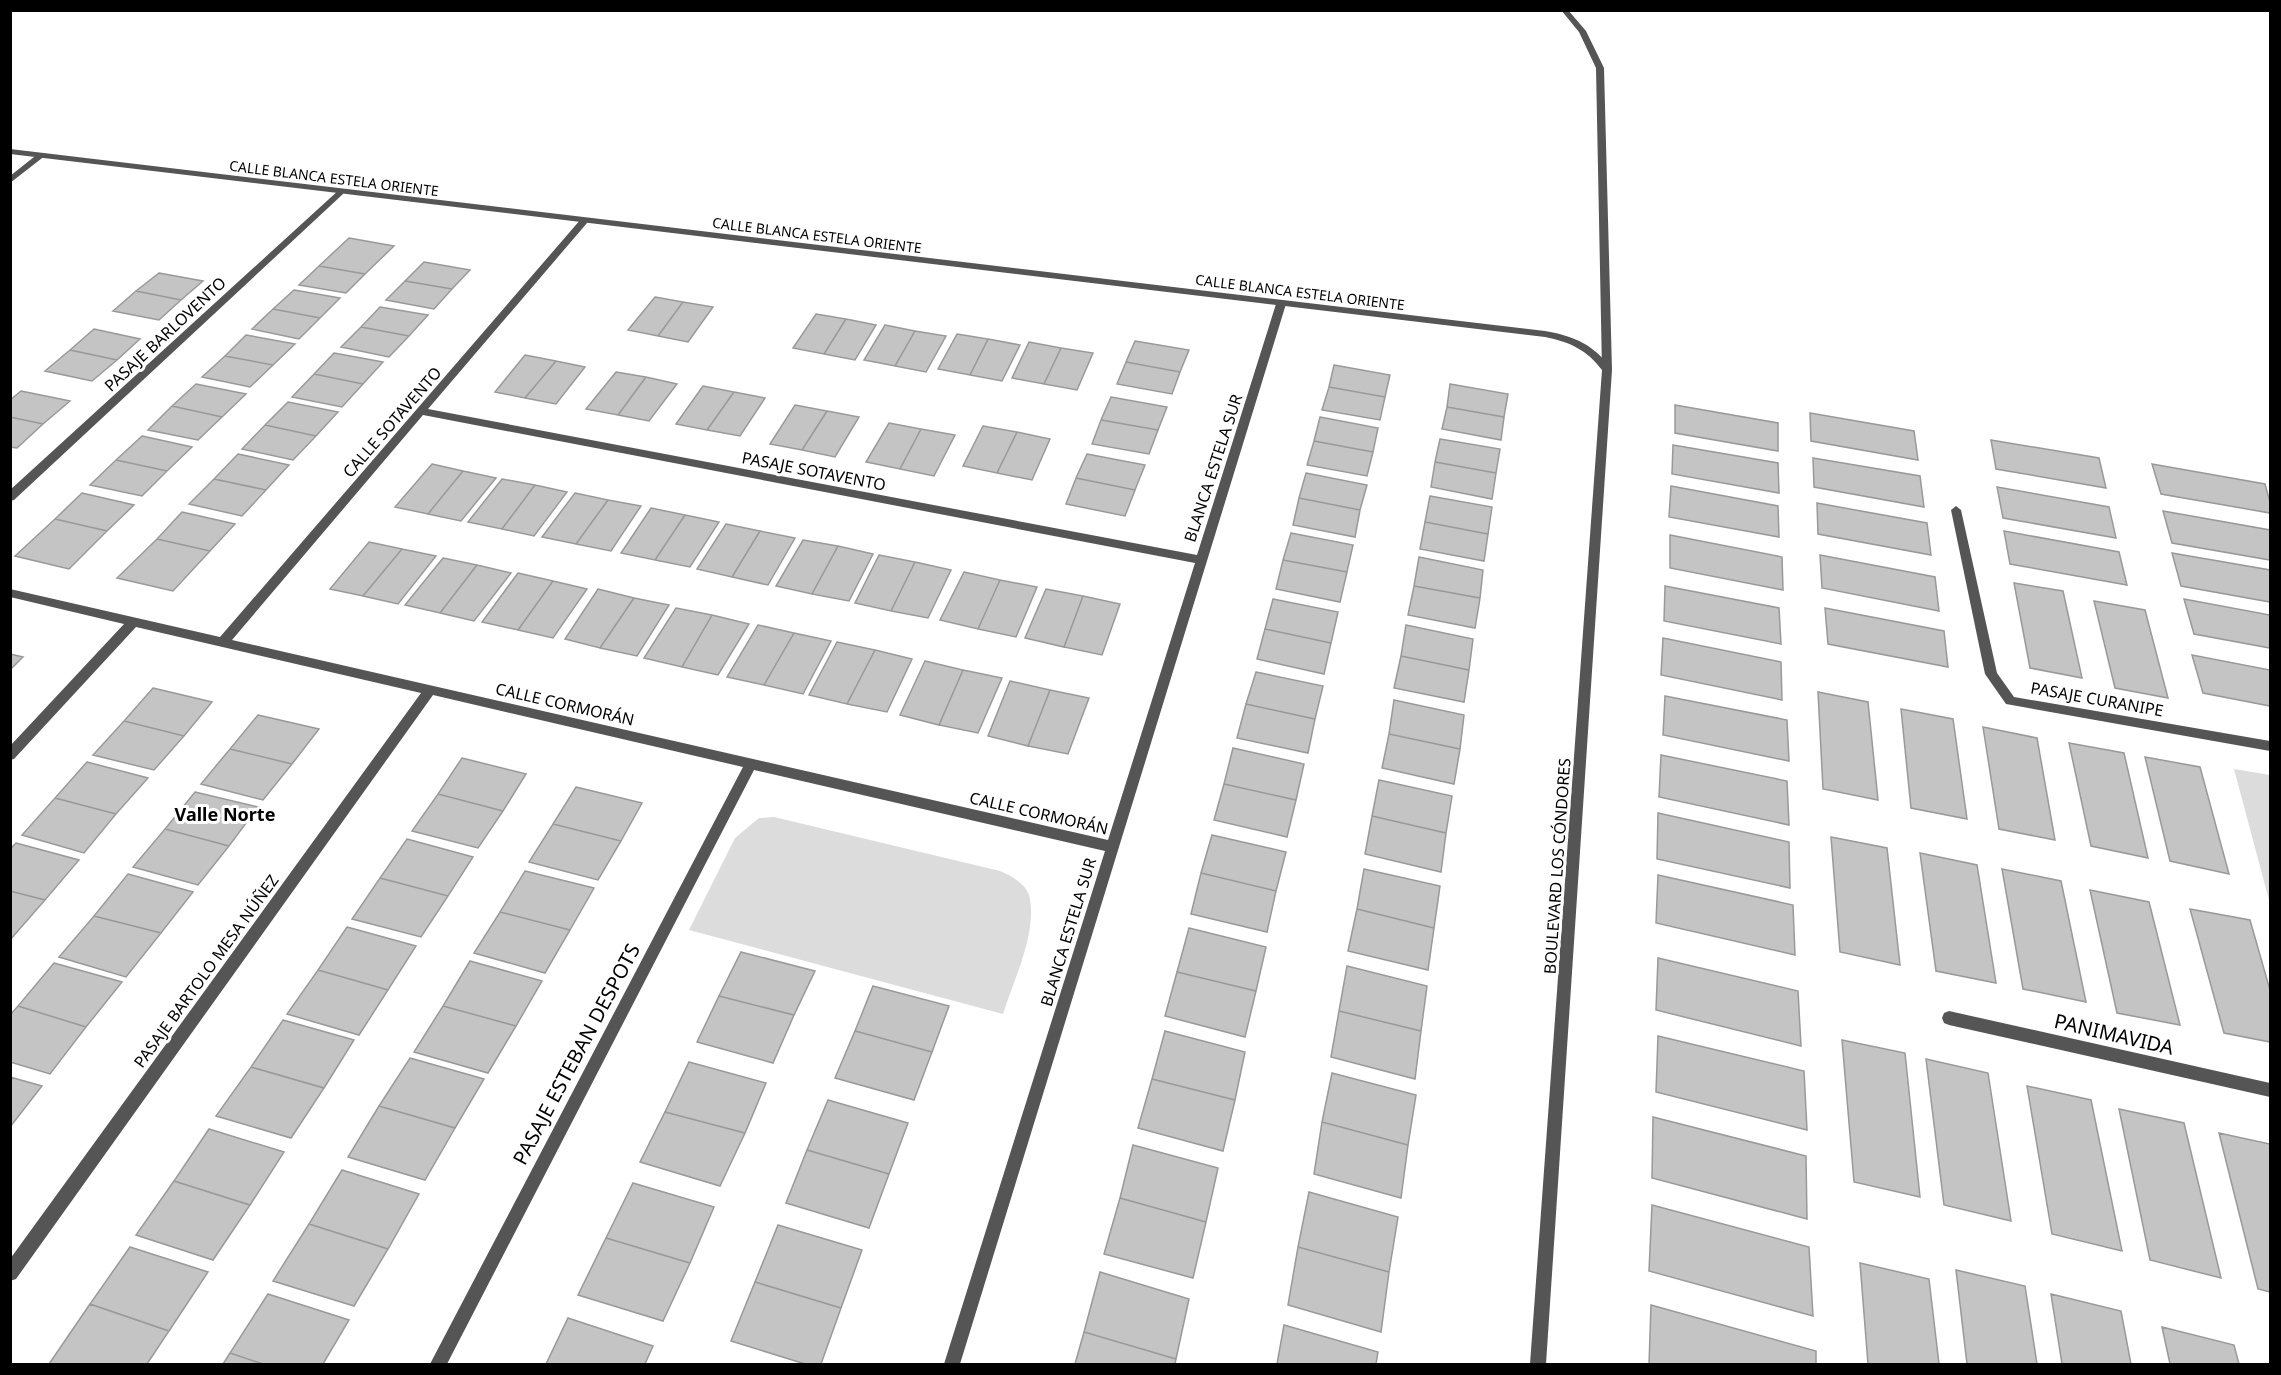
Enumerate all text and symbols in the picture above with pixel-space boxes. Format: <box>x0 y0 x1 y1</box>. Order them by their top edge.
street label: CALLE BLANCA ESTELA ORIENTE <box>228 156 440 200</box>
street label: CALLE BLANCA ESTELA ORIENTE <box>711 213 923 257</box>
street label: CALLE BLANCA ESTELA ORIENTE <box>1194 270 1406 314</box>
street label: PASAJE BARLOVENTO <box>99 272 231 396</box>
street label: CALLE SOTAVENTO <box>338 362 446 482</box>
street label: BLANCA ESTELA SUR <box>1179 391 1247 545</box>
street label: PASAJE SOTAVENTO <box>740 446 888 496</box>
street label: PASAJE CURANIPE <box>2029 676 2165 722</box>
street label: CALLE CORMORÁN <box>493 677 637 731</box>
street label: BOULEVARD LOS CÓNDORES <box>1538 757 1576 975</box>
street label: CALLE CORMORÁN <box>967 786 1111 840</box>
district label: Valle Norte <box>175 802 275 826</box>
street label: BLANCA ESTELA SUR <box>1035 855 1101 1009</box>
street label: PASAJE BARTOLO MESA NÚÑEZ <box>129 870 283 1072</box>
street label: PASAJE ESTEBAN DESPOTS <box>506 939 646 1169</box>
street label: PANIMAVIDA <box>2052 1007 2177 1061</box>

